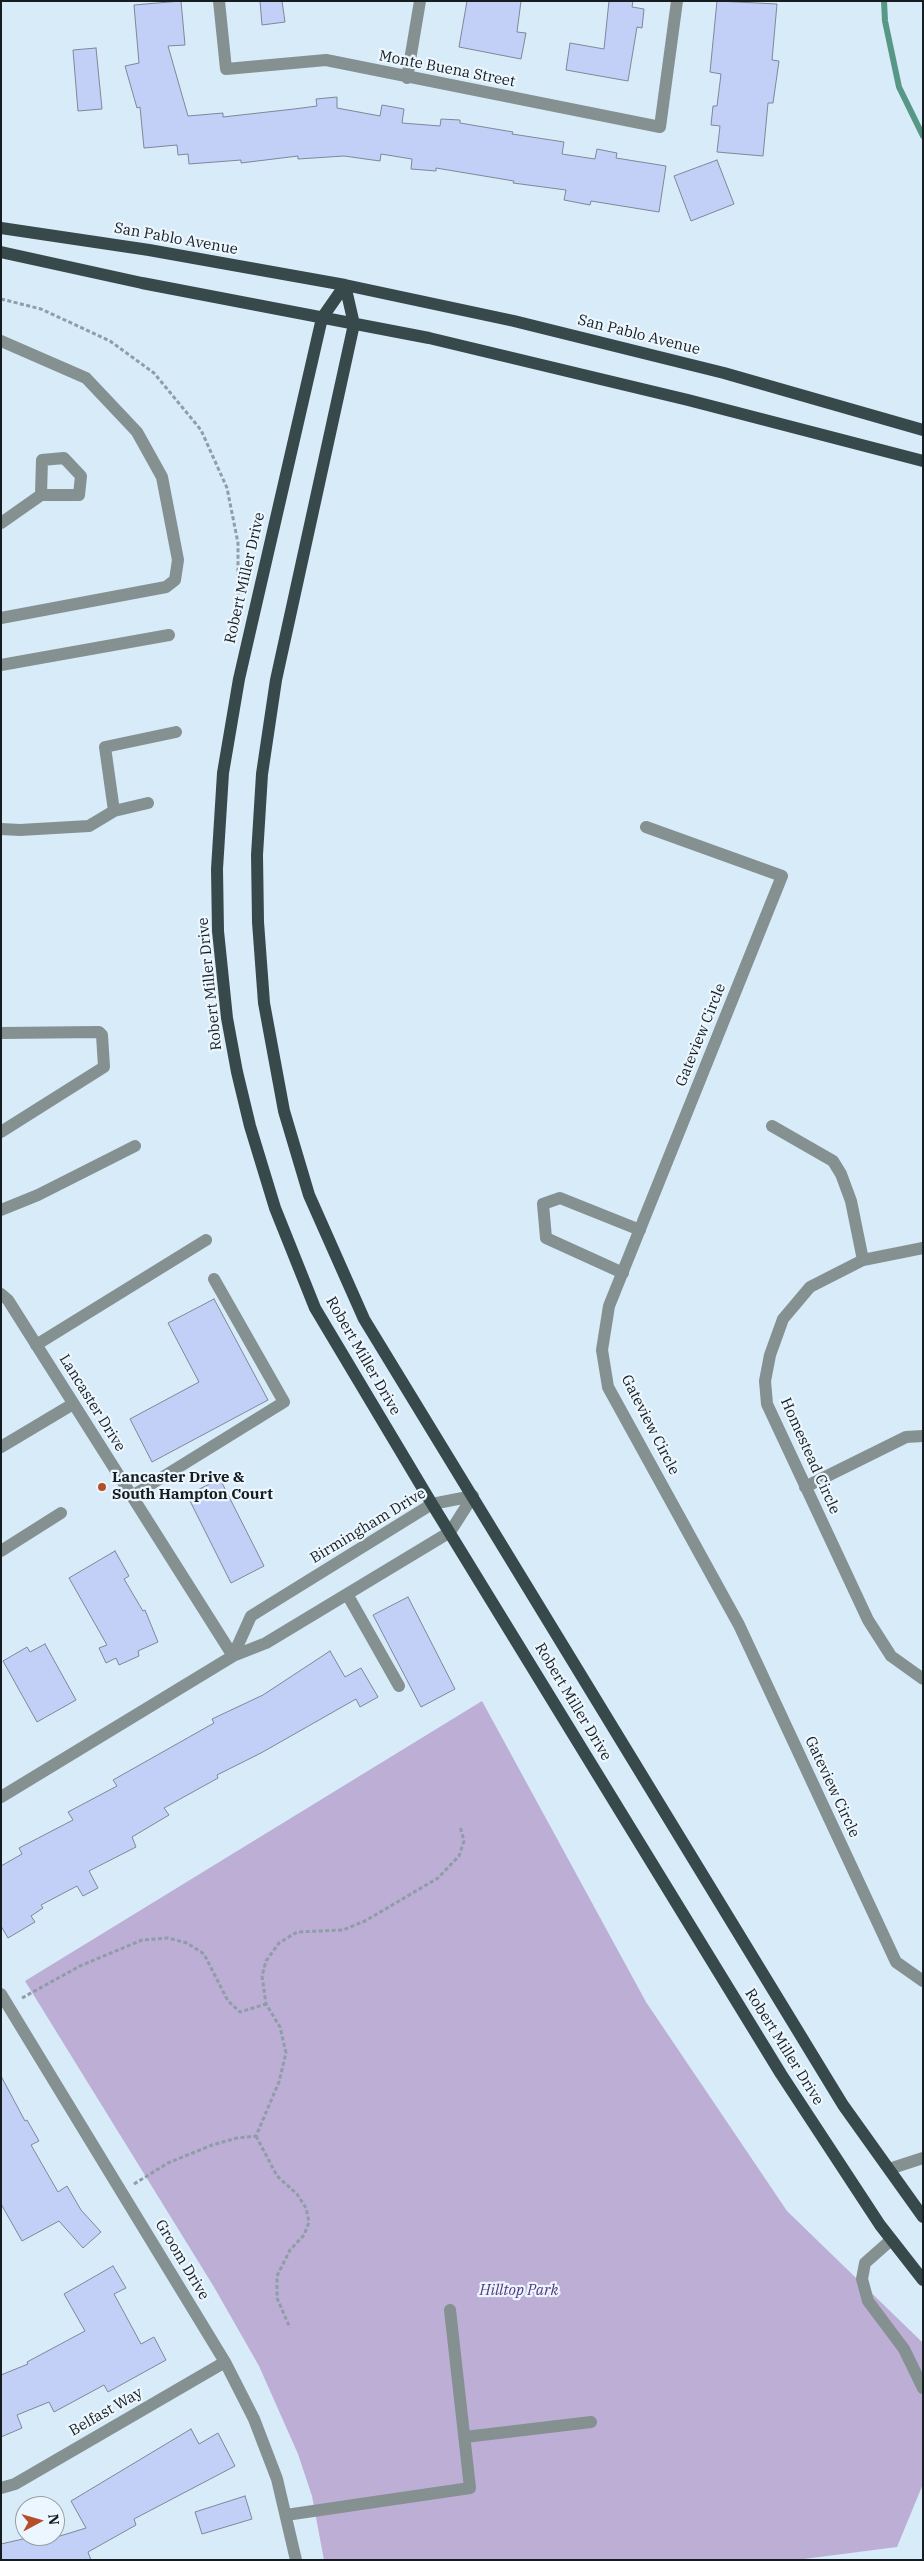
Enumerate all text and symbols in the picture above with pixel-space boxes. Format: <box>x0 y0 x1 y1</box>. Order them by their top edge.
street label: Monte Buena Street <box>377 47 517 91</box>
street label: San Pablo Avenue <box>113 219 239 259</box>
street label: San Pablo Avenue <box>576 311 702 359</box>
street label: Robert Miller Drive <box>221 511 269 645</box>
street label: Robert Miller Drive <box>194 916 226 1052</box>
street label: Gateview Circle <box>672 981 730 1089</box>
street label: Robert Miller Drive <box>322 1294 404 1418</box>
street label: Lancaster Drive <box>55 1351 129 1455</box>
street label: Gateview Circle <box>617 1372 683 1478</box>
street label: Homestead Circle <box>776 1395 844 1517</box>
place label: Lancaster Drive & South Hampton Court <box>112 1469 273 1504</box>
marker: Lancaster Drive & South Hampton Court <box>96 1481 108 1493</box>
street label: Birmingham Drive <box>307 1484 429 1568</box>
street label: Robert Miller Drive <box>531 1640 615 1764</box>
street label: Gateview Circle <box>801 1734 863 1840</box>
street label: Robert Miller Drive <box>741 1985 827 2109</box>
street label: Groom Drive <box>151 2217 213 2303</box>
park label: Hilltop Park <box>480 2282 558 2300</box>
street label: Belfast Way <box>66 2384 146 2440</box>
north arrow <box>15 2496 65 2546</box>
text: N <box>44 2513 63 2526</box>

